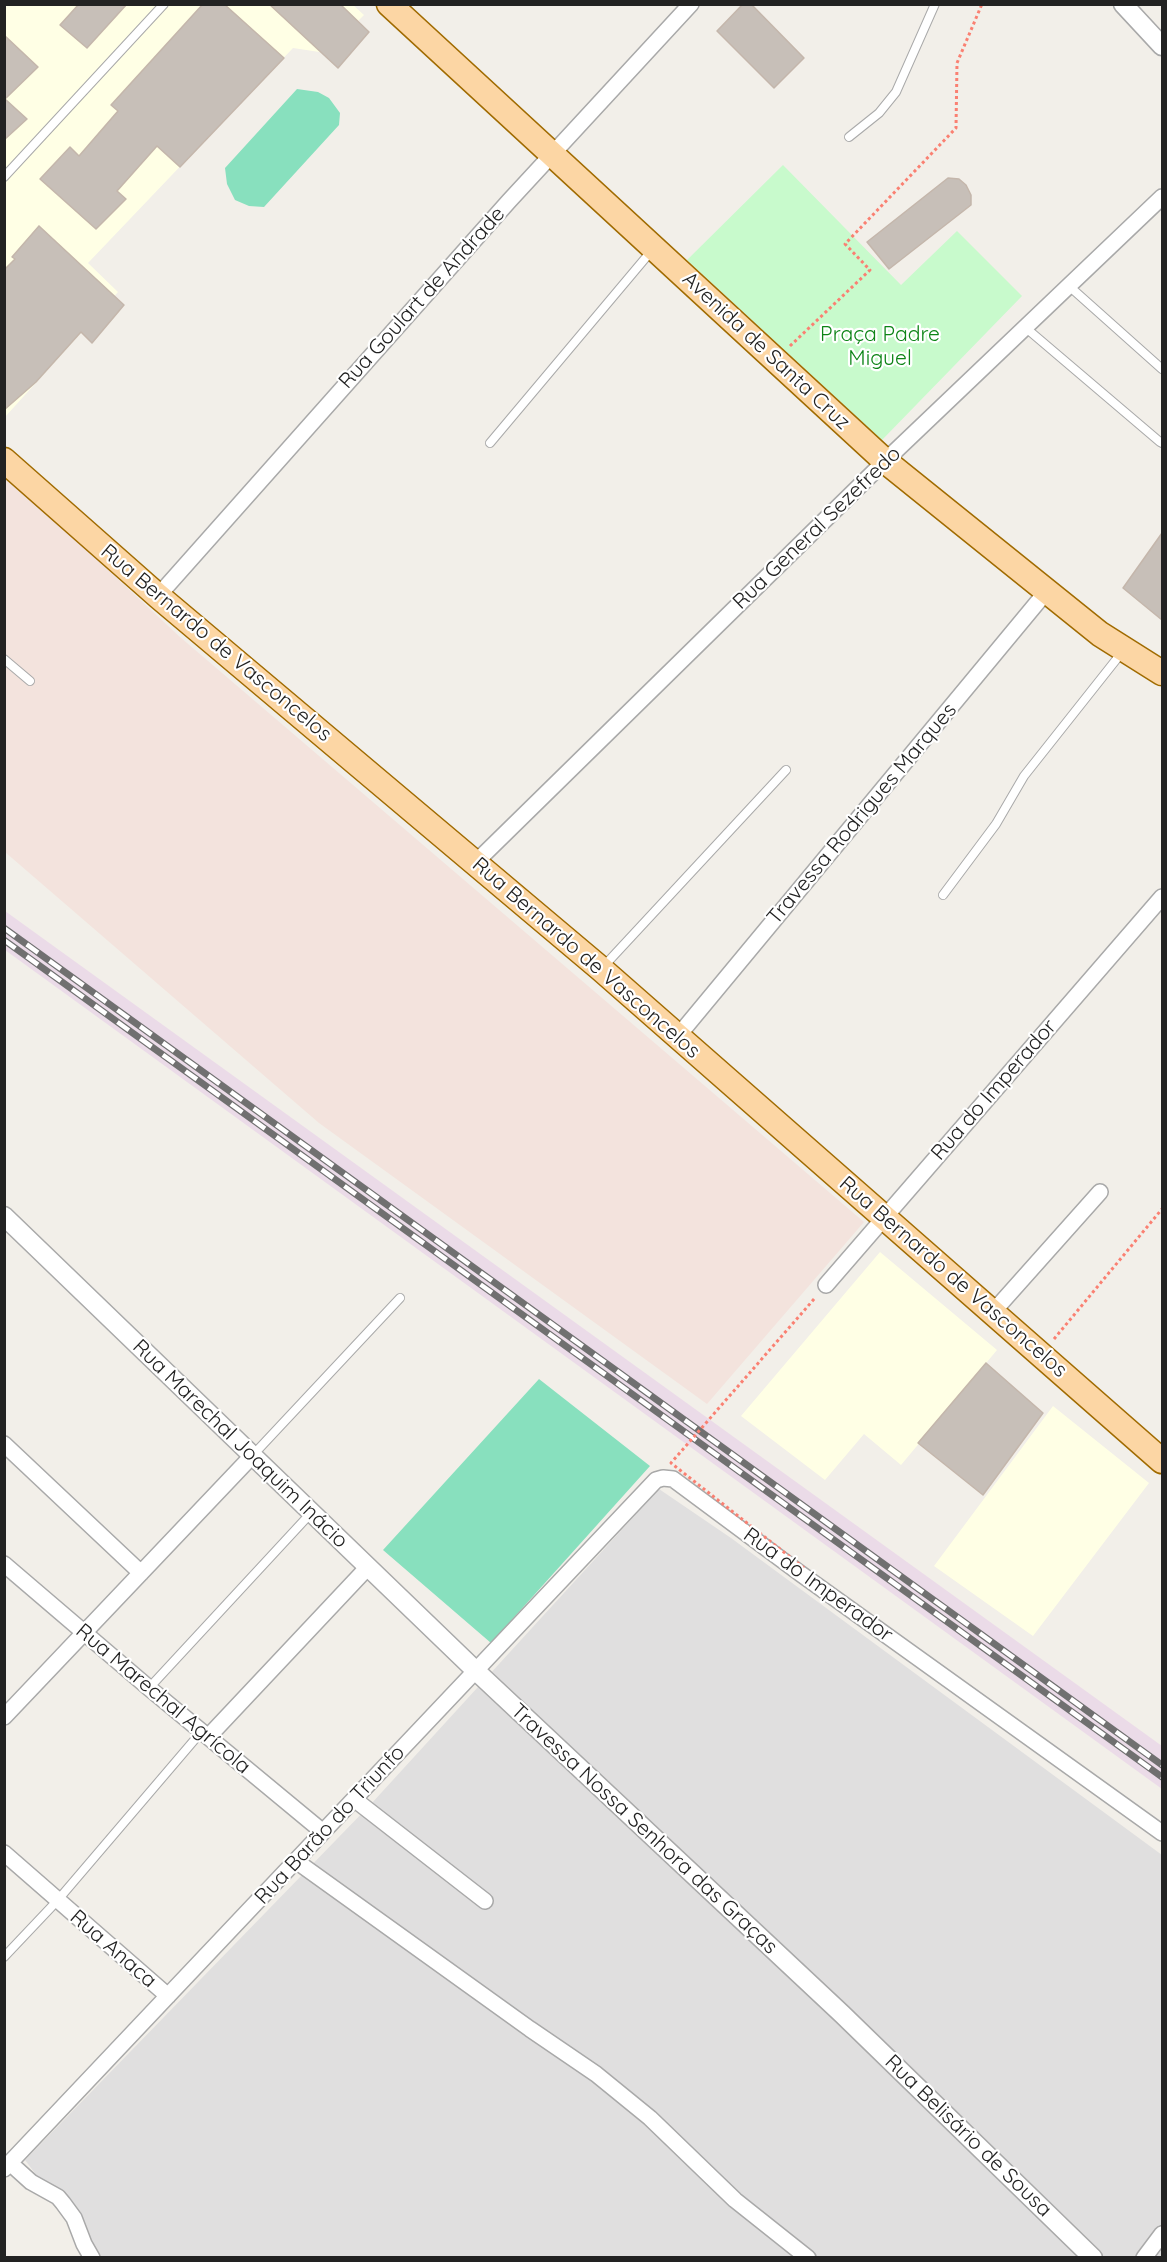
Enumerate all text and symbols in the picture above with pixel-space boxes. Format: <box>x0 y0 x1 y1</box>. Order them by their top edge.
street label: Rua Goulart de Andrade <box>334 202 510 394</box>
street label: Avenida de Santa Cruz <box>677 267 855 435</box>
park label: Praça Padre Miguel <box>820 322 940 372</box>
street label: Rua General Sezefredo <box>728 441 906 615</box>
street label: Rua Bernardo de Vasconcelos <box>95 539 337 747</box>
street label: Travessa Rodrigues Marques <box>762 698 962 930</box>
street label: Rua Bernardo de Vasconcelos <box>467 852 705 1064</box>
street label: Rua do Imperador <box>926 1014 1062 1166</box>
street label: Rua Bernardo de Vasconcelos <box>834 1171 1072 1383</box>
street label: Rua Marechal Joaquim Inácio <box>127 1334 353 1554</box>
street label: Rua do Imperador <box>738 1522 898 1648</box>
street label: Rua Marechal Agrícola <box>71 1619 255 1779</box>
street label: Travessa Nossa Senhora das Graças <box>505 1699 783 1959</box>
street label: Rua Barão do Triunfo <box>250 1740 410 1910</box>
street label: Rua Anaca <box>65 1905 161 1993</box>
street label: Rua Belisário de Sousa <box>879 2050 1057 2222</box>

